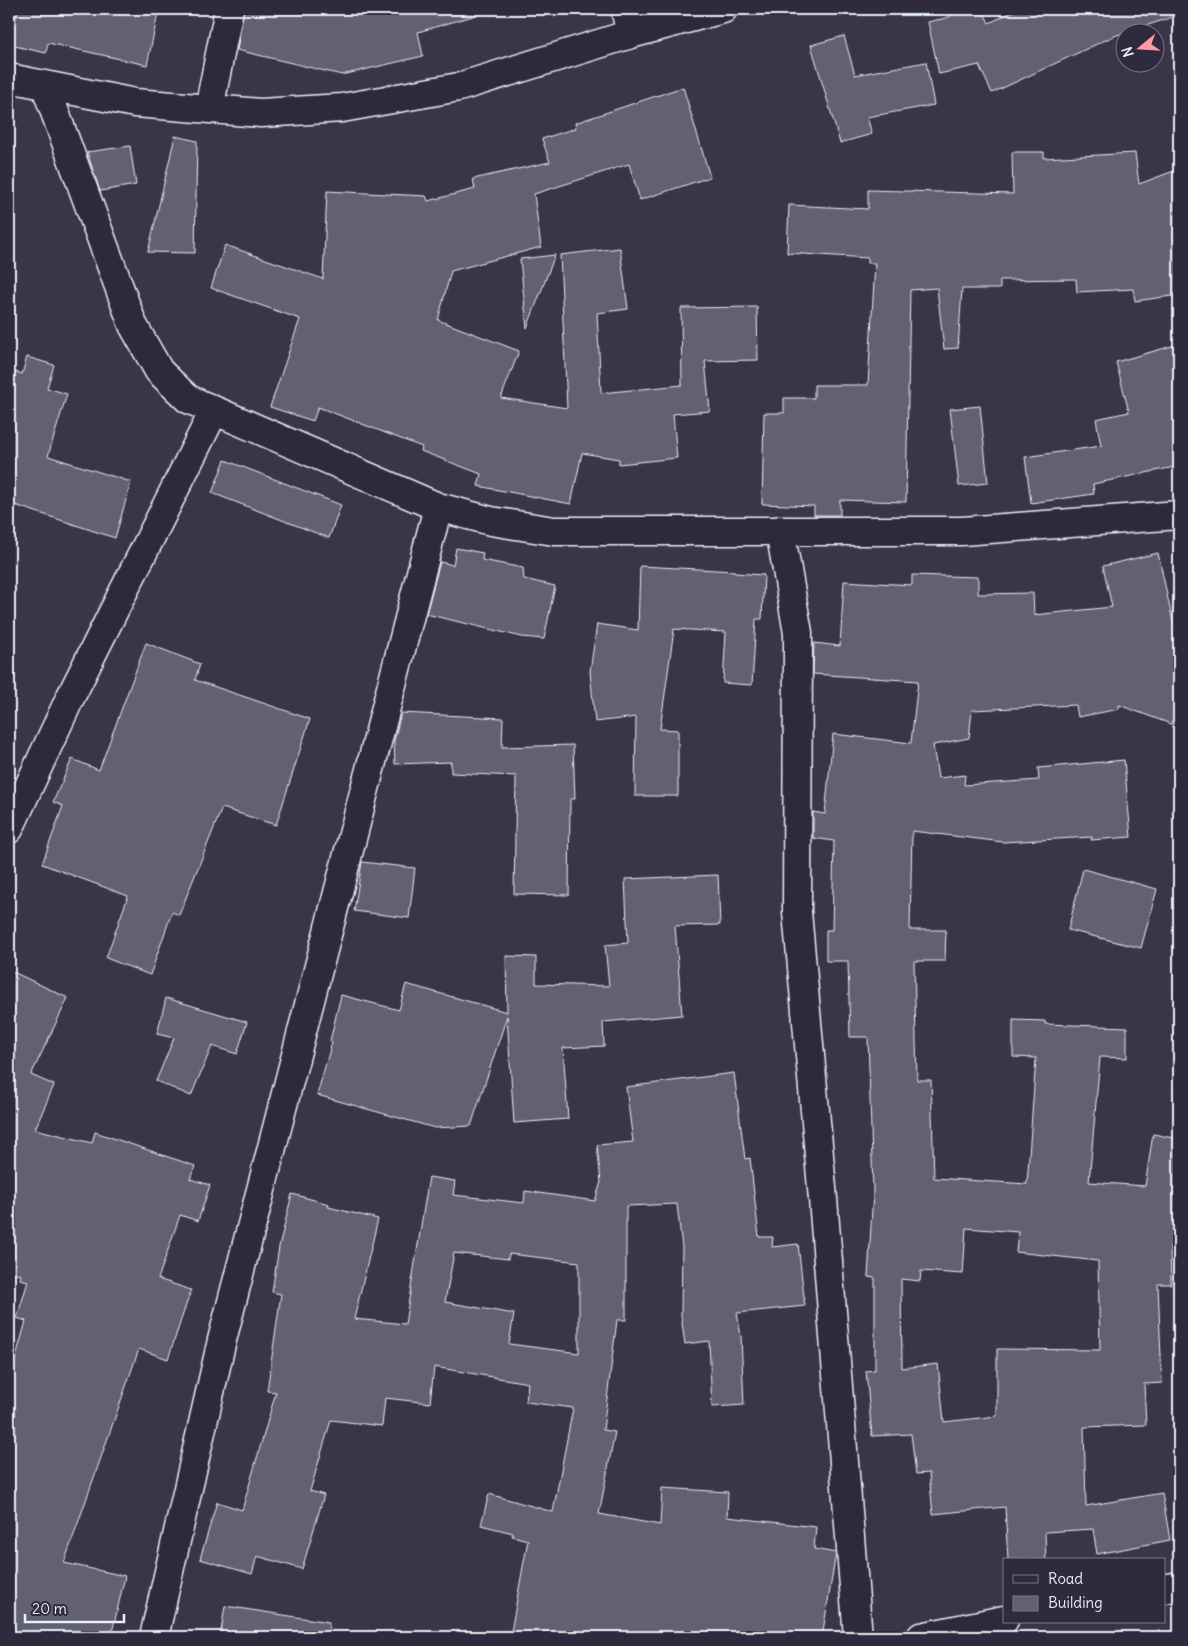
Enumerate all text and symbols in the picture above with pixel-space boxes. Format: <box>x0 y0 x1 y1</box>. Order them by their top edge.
north arrow <box>1116 22 1166 72</box>
text: N <box>1118 45 1138 59</box>
legend <box>1003 1558 1166 1624</box>
text: Road <box>1048 1569 1083 1588</box>
scale bar <box>25 1591 124 1623</box>
text: Building <box>1048 1593 1103 1612</box>
text: 20 m <box>32 1599 67 1618</box>

